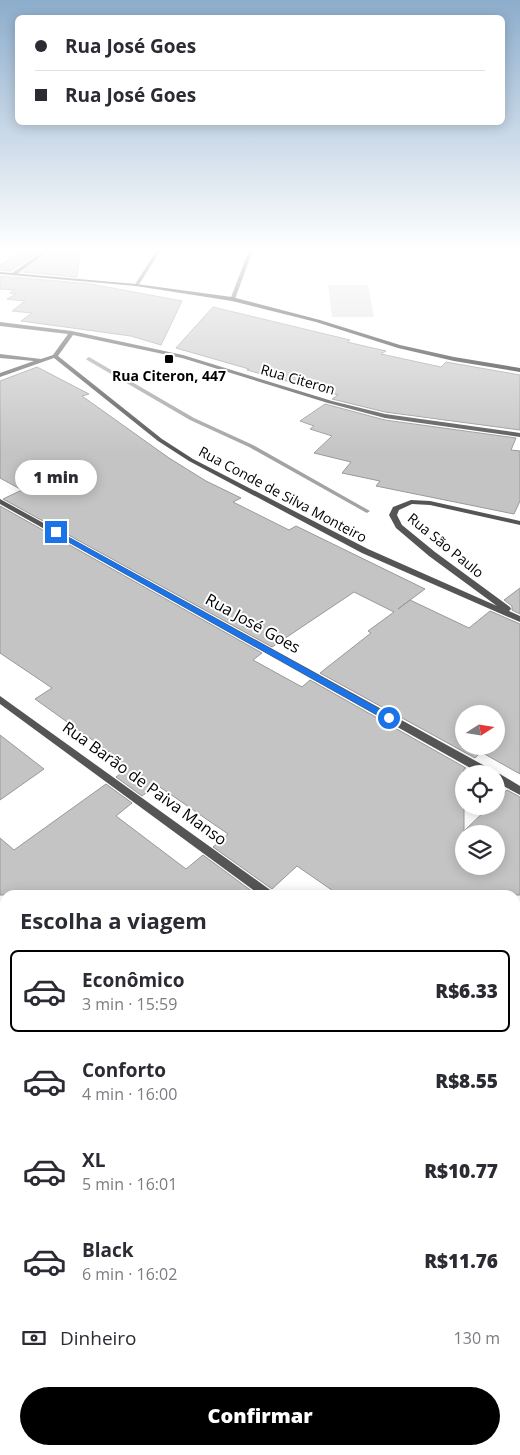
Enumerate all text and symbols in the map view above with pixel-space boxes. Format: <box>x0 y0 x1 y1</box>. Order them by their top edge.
text: Rua José Goes <box>65 33 196 59</box>
text: Rua José Goes <box>65 82 196 108</box>
marker: Rua Citeron, 447 <box>163 353 175 365</box>
street label: Rua Citeron <box>259 359 337 399</box>
place label: Rua Citeron, 447 <box>112 366 226 385</box>
street label: Rua Conde de Silva Monteiro <box>196 442 370 546</box>
callout: 1 min <box>15 460 97 494</box>
text: 1 min <box>33 466 79 488</box>
street label: Rua São Paulo <box>404 508 488 582</box>
route end <box>45 521 67 543</box>
street label: Rua José Goes <box>202 588 304 658</box>
north arrow <box>455 705 505 755</box>
map controls <box>455 705 505 875</box>
route start <box>378 707 400 729</box>
street label: Rua Barão de Paiva Manso <box>58 716 232 850</box>
button: locate <box>455 765 505 815</box>
button: layers <box>455 825 505 875</box>
text: Escolha a viagem <box>20 905 207 935</box>
text: Econômico <box>82 967 184 993</box>
icon: car <box>22 969 67 1014</box>
text: R$6.33 <box>435 978 498 1004</box>
text: 3 min · 15:59 <box>82 993 177 1015</box>
text: Conforto <box>82 1057 166 1083</box>
icon: car <box>22 1059 67 1104</box>
text: R$8.55 <box>435 1068 498 1094</box>
text: 4 min · 16:00 <box>82 1083 177 1105</box>
text: XL <box>82 1147 105 1173</box>
icon: car <box>22 1149 67 1194</box>
text: R$10.77 <box>424 1158 498 1184</box>
text: 5 min · 16:01 <box>82 1173 177 1195</box>
text: Black <box>82 1237 134 1263</box>
icon: car <box>22 1239 67 1284</box>
text: R$11.76 <box>424 1248 498 1274</box>
text: 6 min · 16:02 <box>82 1263 177 1285</box>
icon: cash <box>20 1324 48 1352</box>
text: Dinheiro <box>60 1325 137 1351</box>
text: 130 m <box>454 1327 500 1349</box>
button: Confirmar <box>20 1387 500 1445</box>

